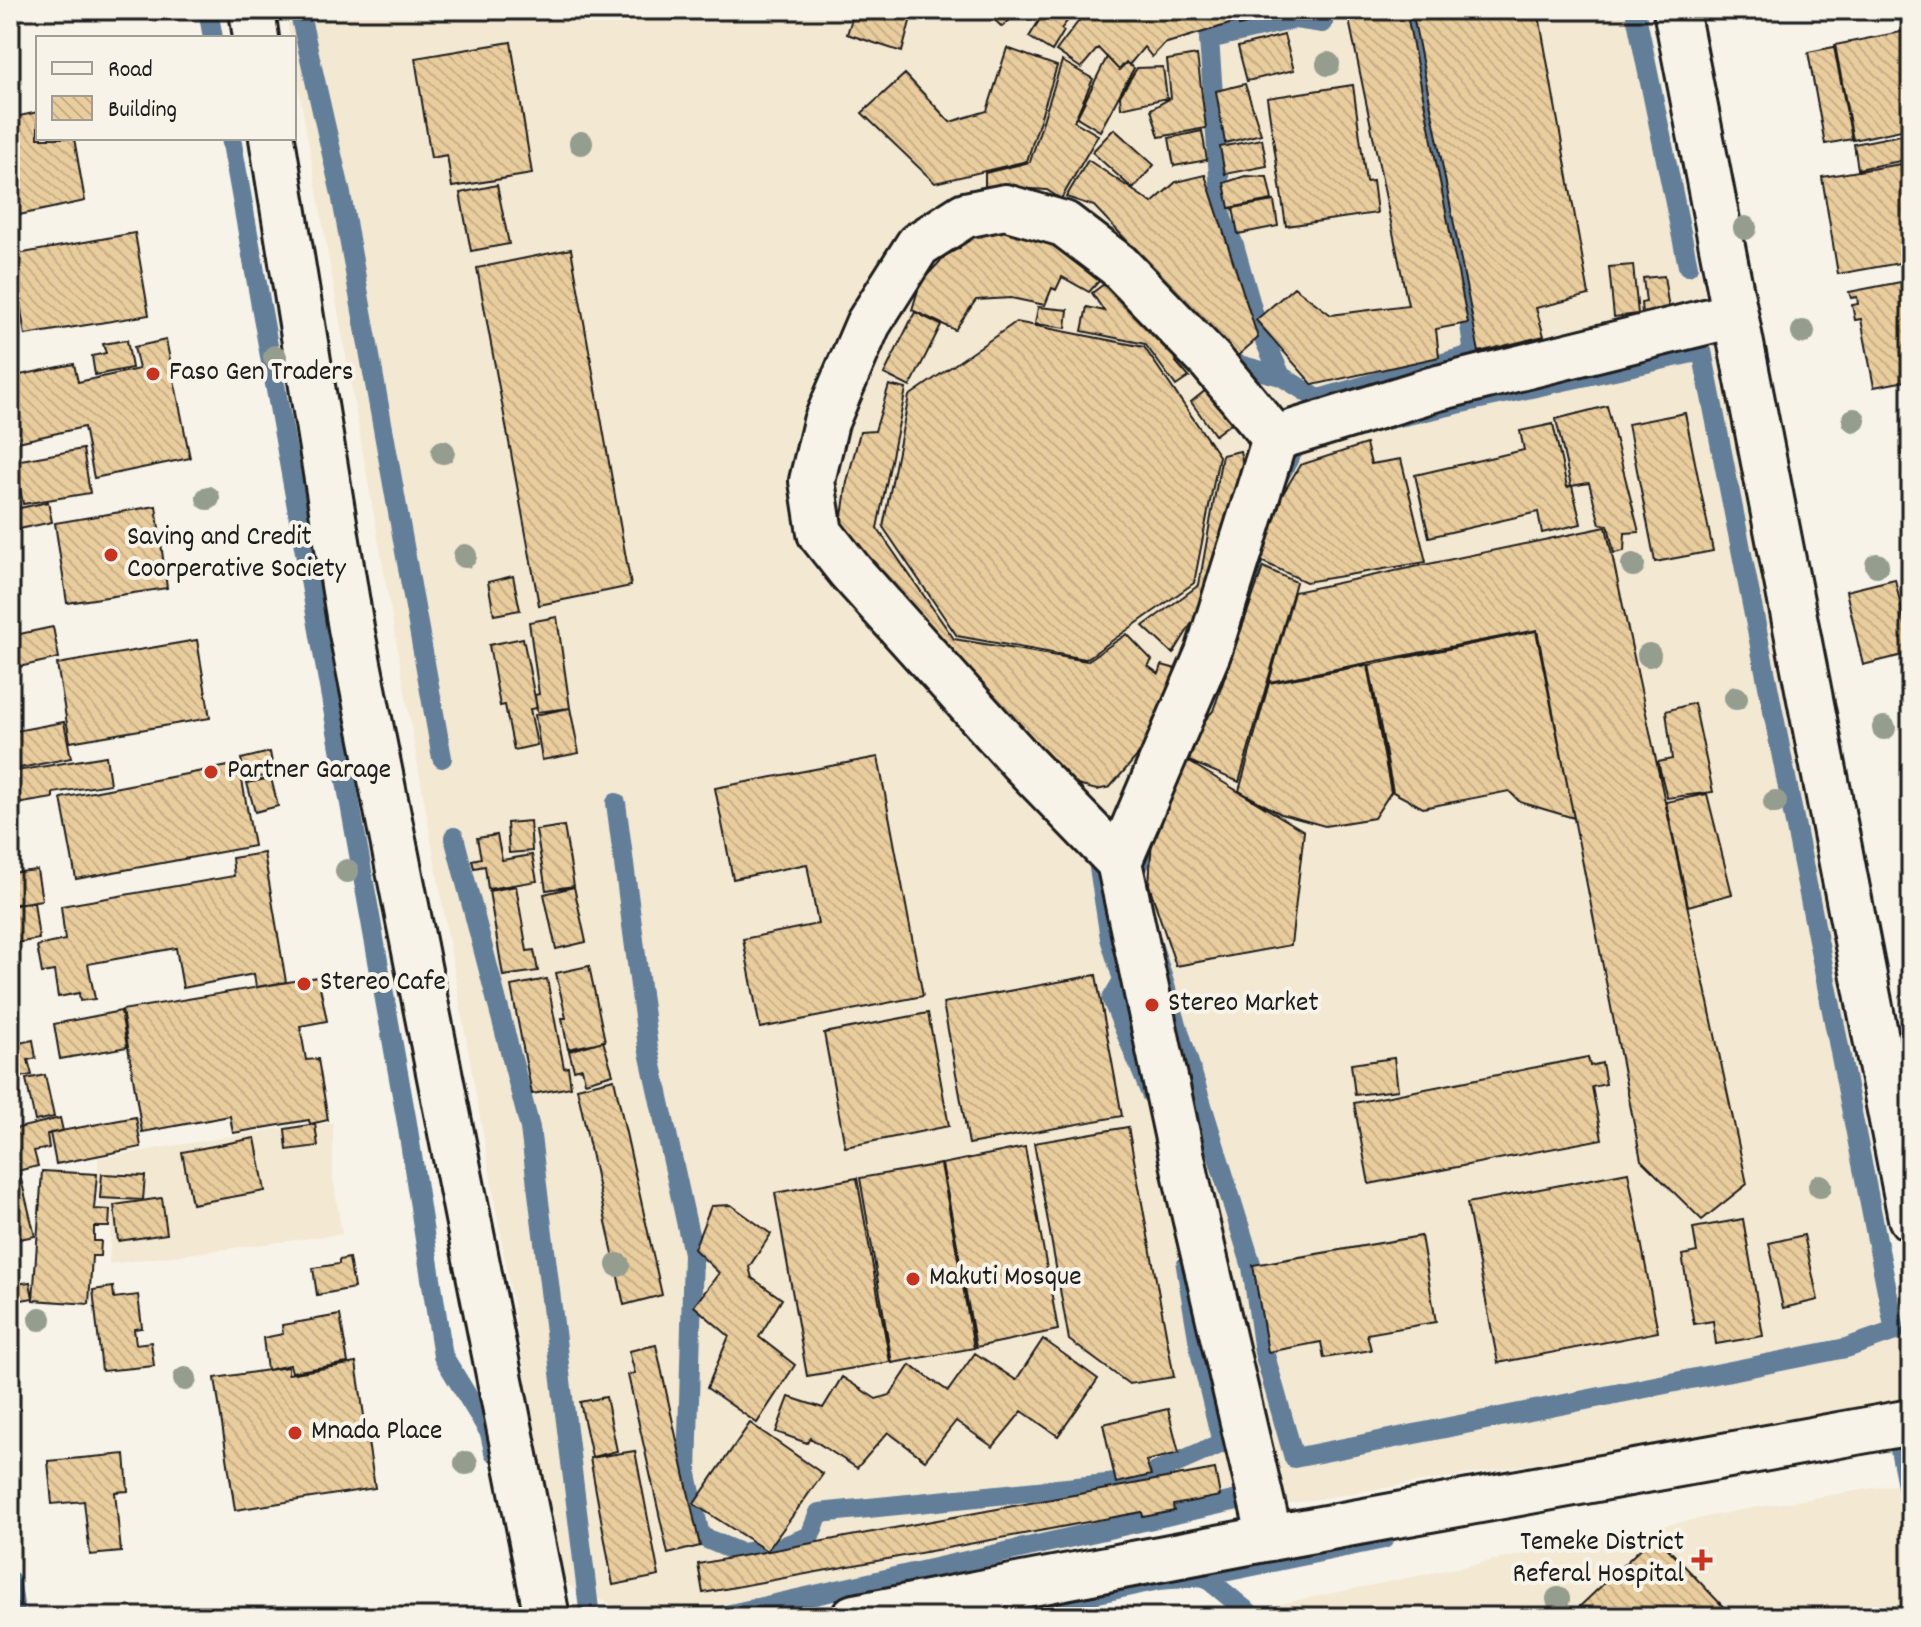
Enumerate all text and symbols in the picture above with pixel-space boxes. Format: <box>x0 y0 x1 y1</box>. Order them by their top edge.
legend <box>36 36 296 140</box>
text: Road <box>108 54 153 88</box>
text: Building <box>108 94 177 128</box>
place label: Faso Gen Traders <box>169 354 353 394</box>
marker: Faso Gen Traders <box>144 365 162 383</box>
place label: Saving and Credit Coorperative Society <box>127 519 347 591</box>
marker: Saving and Credit Coorperative Society <box>102 546 120 564</box>
place label: Partner Garage <box>227 752 391 792</box>
marker: Partner Garage <box>202 763 220 781</box>
place label: Stereo Cafe <box>320 964 446 1004</box>
marker: Stereo Cafe <box>295 975 313 993</box>
place label: Stereo Market <box>1168 985 1319 1025</box>
marker: Stereo Market <box>1143 996 1161 1014</box>
place label: Makuti Mosque <box>929 1259 1081 1299</box>
marker: Makuti Mosque <box>904 1270 922 1288</box>
place label: Mnada Place <box>311 1413 442 1453</box>
marker: Mnada Place <box>286 1424 304 1442</box>
place label: Temeke District Referal Hospital <box>1513 1524 1684 1596</box>
marker: Temeke District Referal Hospital <box>1691 1549 1713 1571</box>

